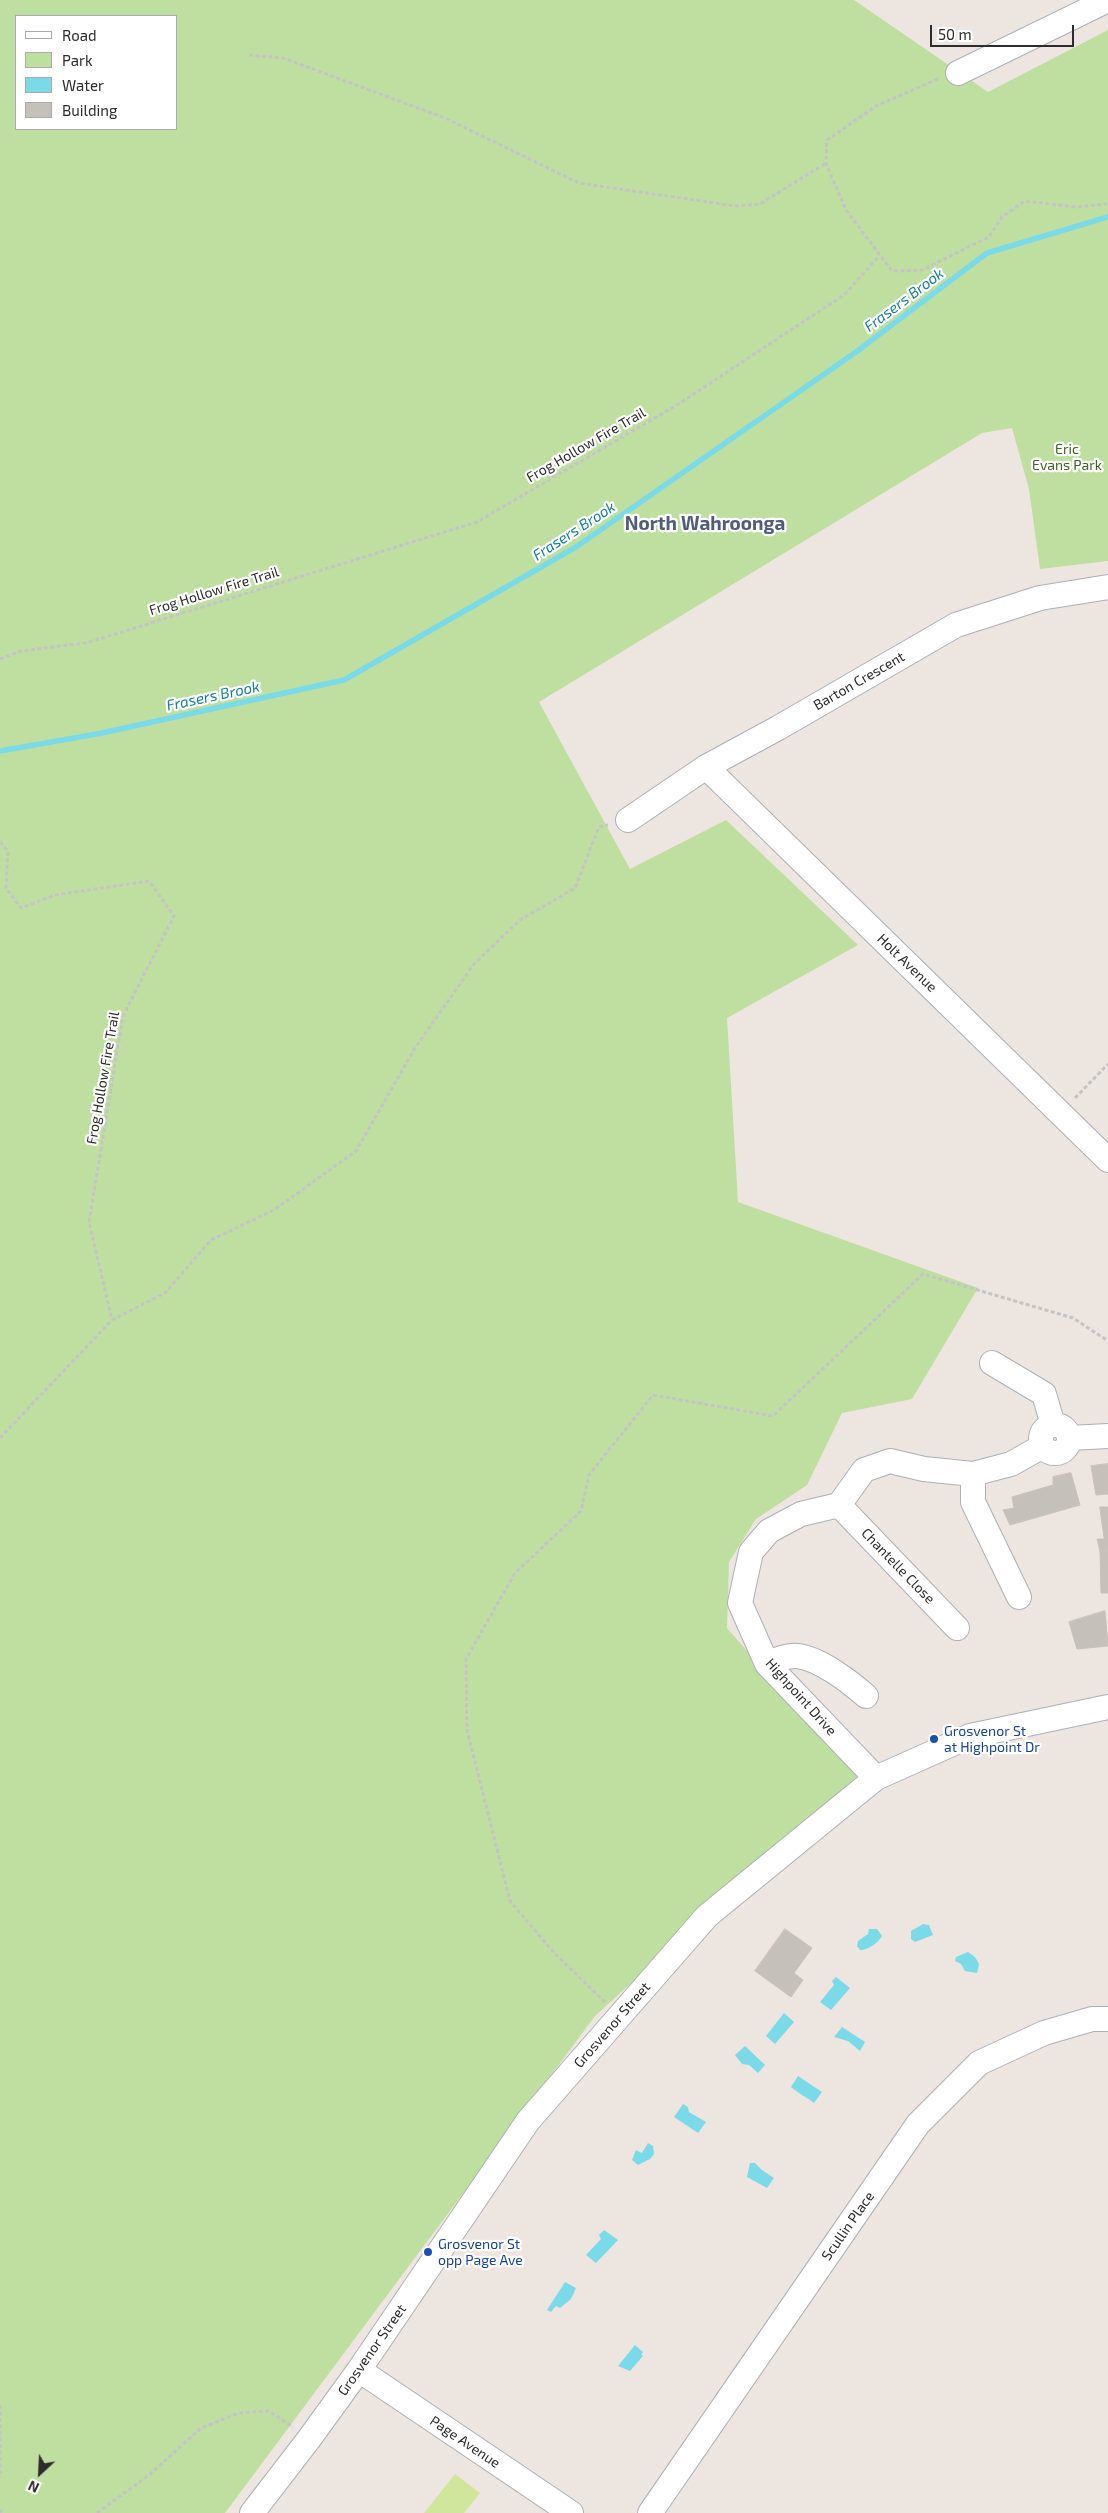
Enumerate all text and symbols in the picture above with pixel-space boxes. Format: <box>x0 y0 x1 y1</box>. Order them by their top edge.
legend <box>15 15 178 130</box>
scale bar <box>933 15 1077 47</box>
text: 50 m <box>938 25 972 43</box>
text: Road <box>62 26 97 44</box>
text: Park <box>62 51 93 69</box>
text: Water <box>62 76 104 94</box>
text: Building <box>62 101 117 119</box>
water label: Frasers Brook <box>861 264 947 336</box>
street label: Frog Hollow Fire Trail <box>523 404 649 486</box>
park label: Eric Evans Park <box>1032 441 1102 474</box>
water label: Frasers Brook <box>529 498 619 564</box>
district label: North Wahroonga <box>625 513 785 535</box>
street label: Frog Hollow Fire Trail <box>147 563 281 619</box>
street label: Barton Crescent <box>811 648 907 714</box>
water label: Frasers Brook <box>165 677 261 715</box>
street label: Holt Avenue <box>874 930 940 996</box>
street label: Frog Hollow Fire Trail <box>83 1010 123 1146</box>
street label: Chantelle Close <box>858 1525 938 1607</box>
street label: Highpoint Drive <box>762 1655 840 1739</box>
place label: Grosvenor St at Highpoint Dr <box>944 1723 1040 1755</box>
marker: Grosvenor St at Highpoint Dr <box>928 1733 940 1745</box>
street label: Grosvenor Street <box>570 1979 654 2071</box>
street label: Scullin Place <box>818 2188 878 2264</box>
place label: Grosvenor St opp Page Ave <box>438 2236 523 2268</box>
marker: Grosvenor St opp Page Ave <box>422 2246 434 2258</box>
street label: Grosvenor Street <box>334 2301 410 2399</box>
street label: Page Avenue <box>427 2412 503 2472</box>
north arrow <box>15 2448 65 2498</box>
text: N <box>25 2477 42 2497</box>

